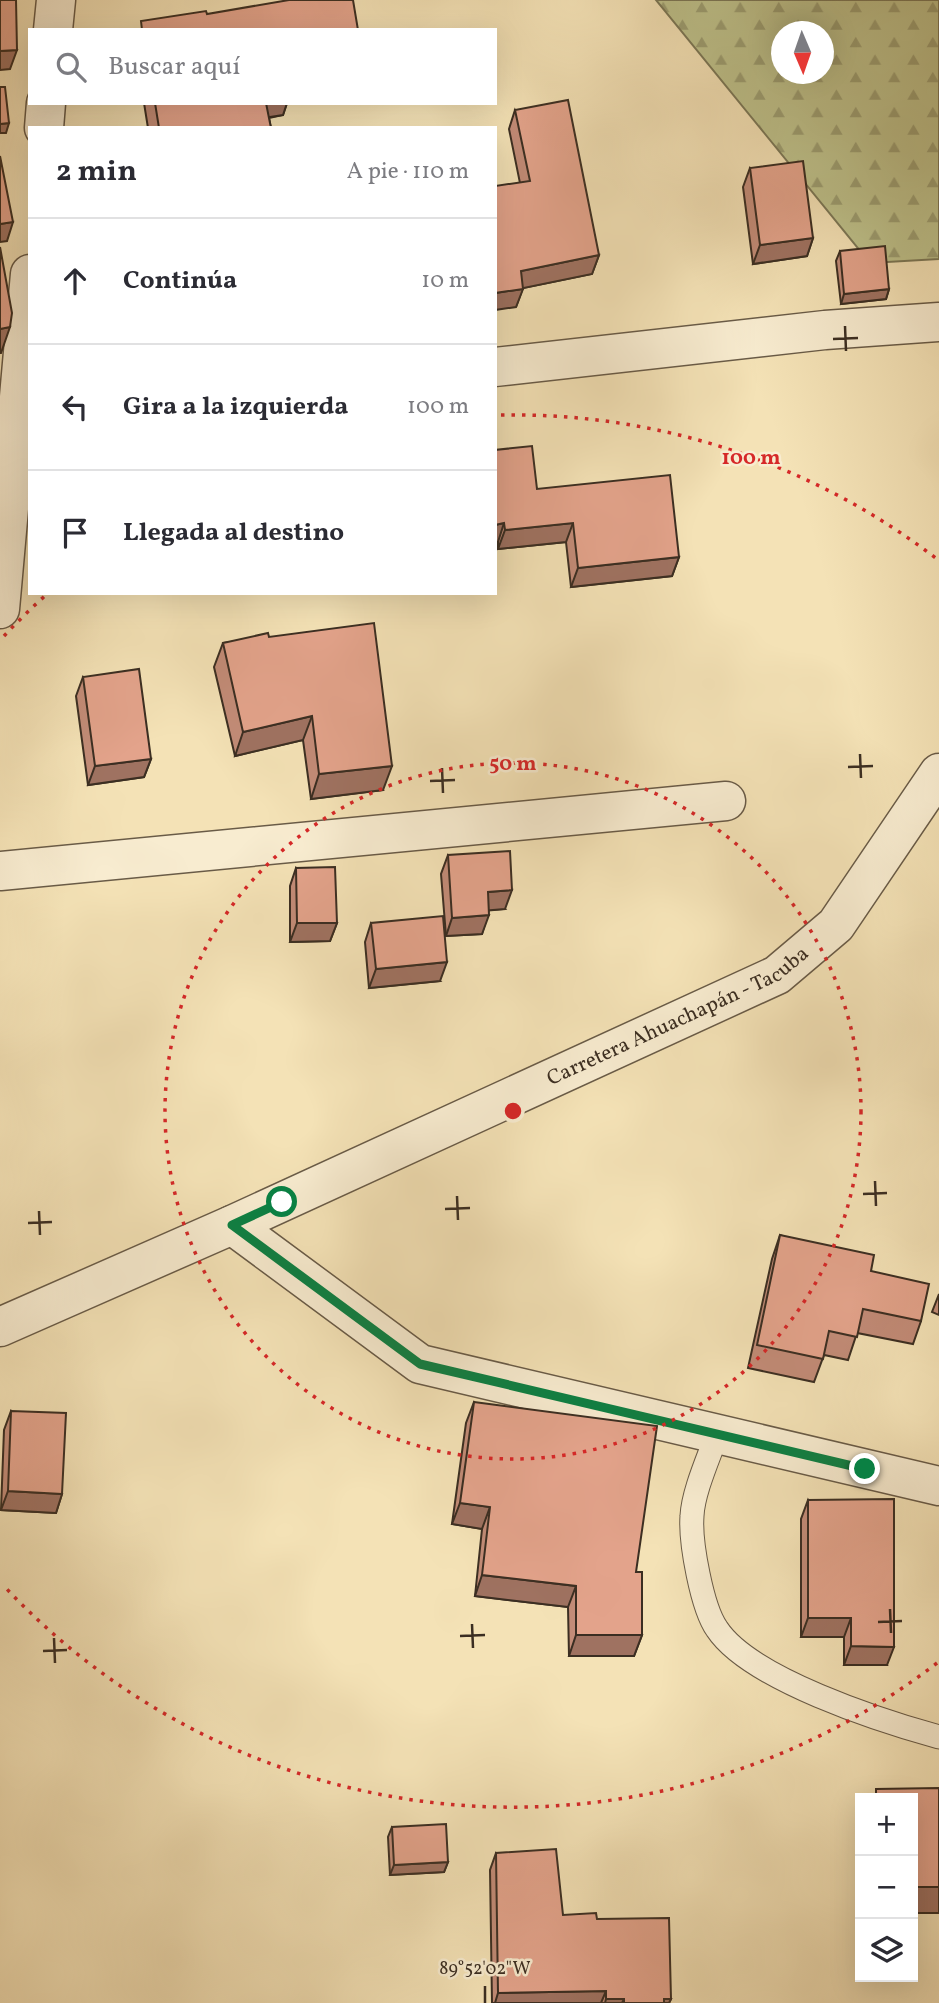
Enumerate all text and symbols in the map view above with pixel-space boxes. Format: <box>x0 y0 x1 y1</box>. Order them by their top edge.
north arrow <box>771 21 834 84</box>
search box <box>28 28 497 105</box>
icon: search <box>52 48 90 86</box>
text: Buscar aquí <box>108 49 240 85</box>
text: 2 min <box>56 151 137 193</box>
text: A pie · 110 m <box>347 156 469 188</box>
icon: ahead <box>56 262 94 300</box>
text: Continúa <box>123 263 237 299</box>
text: 10 m <box>421 265 469 297</box>
icon: left <box>56 388 94 426</box>
text: Gira a la izquierda <box>123 389 348 425</box>
text: 100 m <box>407 391 469 423</box>
text: 100 m <box>721 444 781 473</box>
icon: arrive <box>56 514 94 552</box>
text: Llegada al destino <box>123 515 344 551</box>
text: 50 m <box>489 750 537 779</box>
street label: Carretera Ahuachapán - Tacuba <box>542 940 815 1093</box>
centre of rings <box>501 1099 525 1123</box>
route start <box>266 1186 297 1217</box>
route end <box>849 1453 880 1484</box>
map controls <box>855 1793 918 1982</box>
button: + <box>855 1793 918 1856</box>
button: − <box>855 1856 918 1919</box>
button: layers <box>855 1919 918 1982</box>
text: 89°52'02"W <box>439 1957 531 1982</box>

